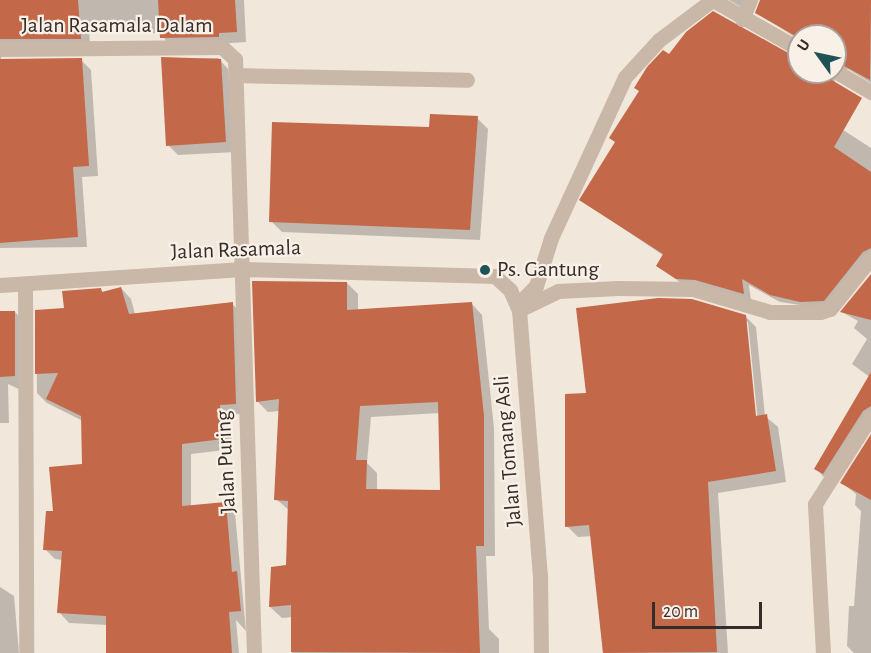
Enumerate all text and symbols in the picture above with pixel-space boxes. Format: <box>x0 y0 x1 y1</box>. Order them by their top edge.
street label: Jalan Rasamala Dalam <box>21 13 213 39</box>
north arrow <box>787 24 847 84</box>
text: U <box>794 37 813 54</box>
street label: Jalan Rasamala <box>170 235 302 265</box>
place label: Ps. Gantung <box>497 257 599 283</box>
marker: Ps. Gantung <box>478 263 492 277</box>
street label: Jalan Tomang Asli <box>488 374 528 528</box>
street label: Jalan Puring <box>210 410 242 514</box>
scale bar <box>655 590 764 628</box>
text: 20 m <box>663 603 698 621</box>

